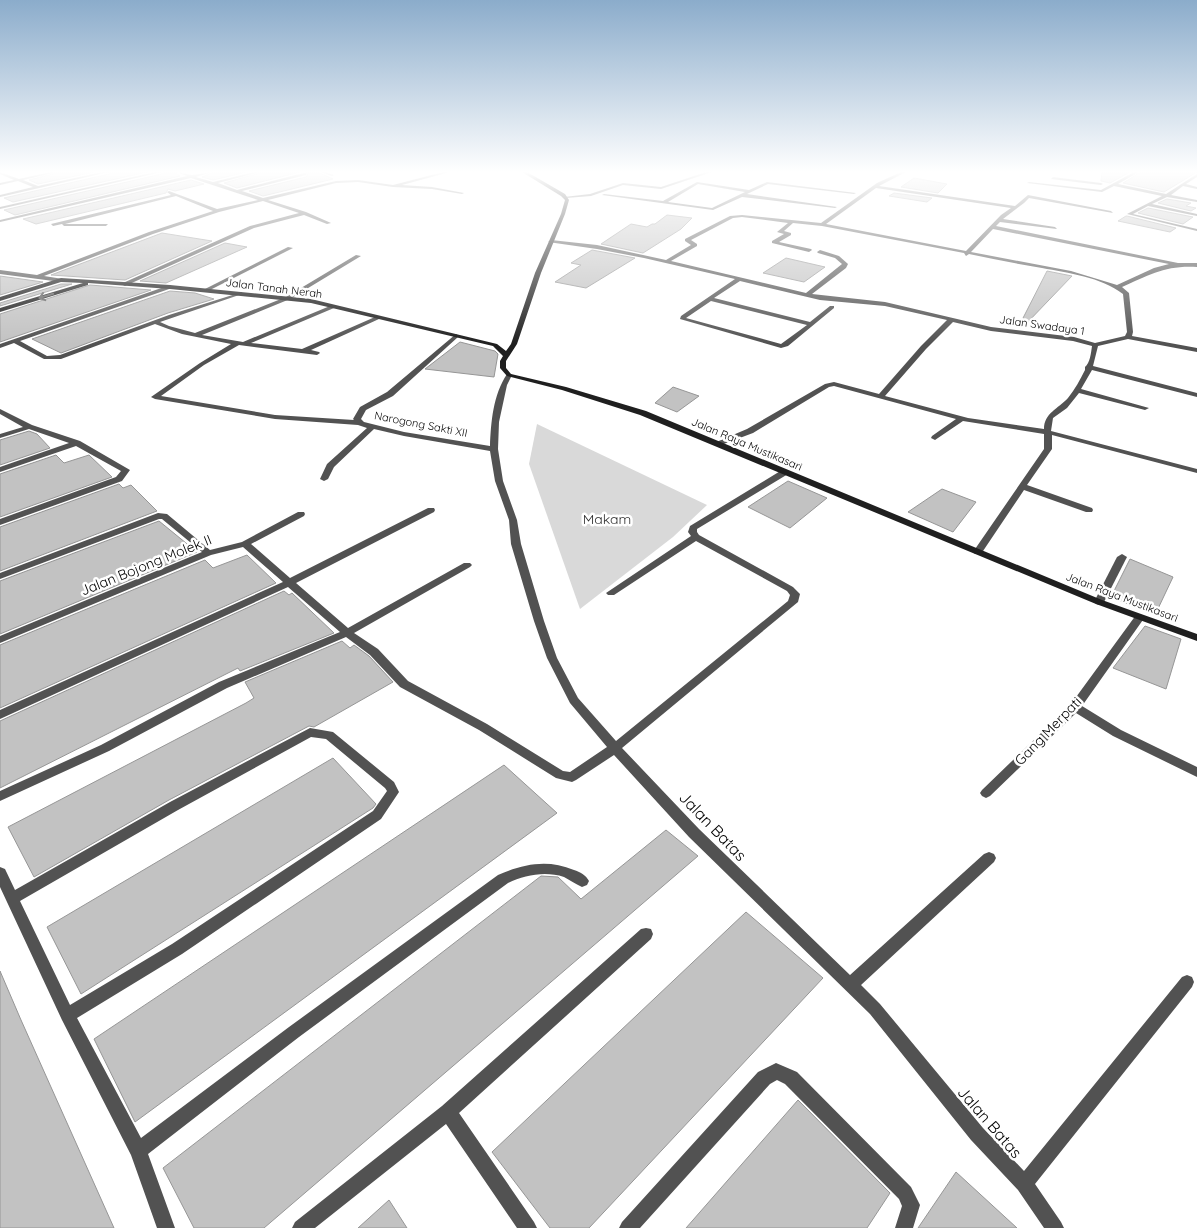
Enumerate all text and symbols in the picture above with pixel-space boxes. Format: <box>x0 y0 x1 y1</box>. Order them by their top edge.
street label: Jalan Tanah Nerah <box>225 275 323 301</box>
one-way arrow <box>38 292 54 302</box>
street label: Jalan Swadaya 1 <box>998 312 1086 338</box>
street label: Narogong Sakti XII <box>373 408 469 440</box>
street label: Jalan Raya Mustikasari <box>689 414 805 474</box>
park label: Makam <box>583 510 631 528</box>
street label: Jalan Bojong Molek II <box>78 530 214 600</box>
street label: Jalan Raya Mustikasari <box>1064 569 1180 625</box>
street label: Gang Merpati <box>1011 693 1085 769</box>
street label: Jalan Batas <box>675 787 751 865</box>
street label: Jalan Batas <box>953 1082 1027 1162</box>

